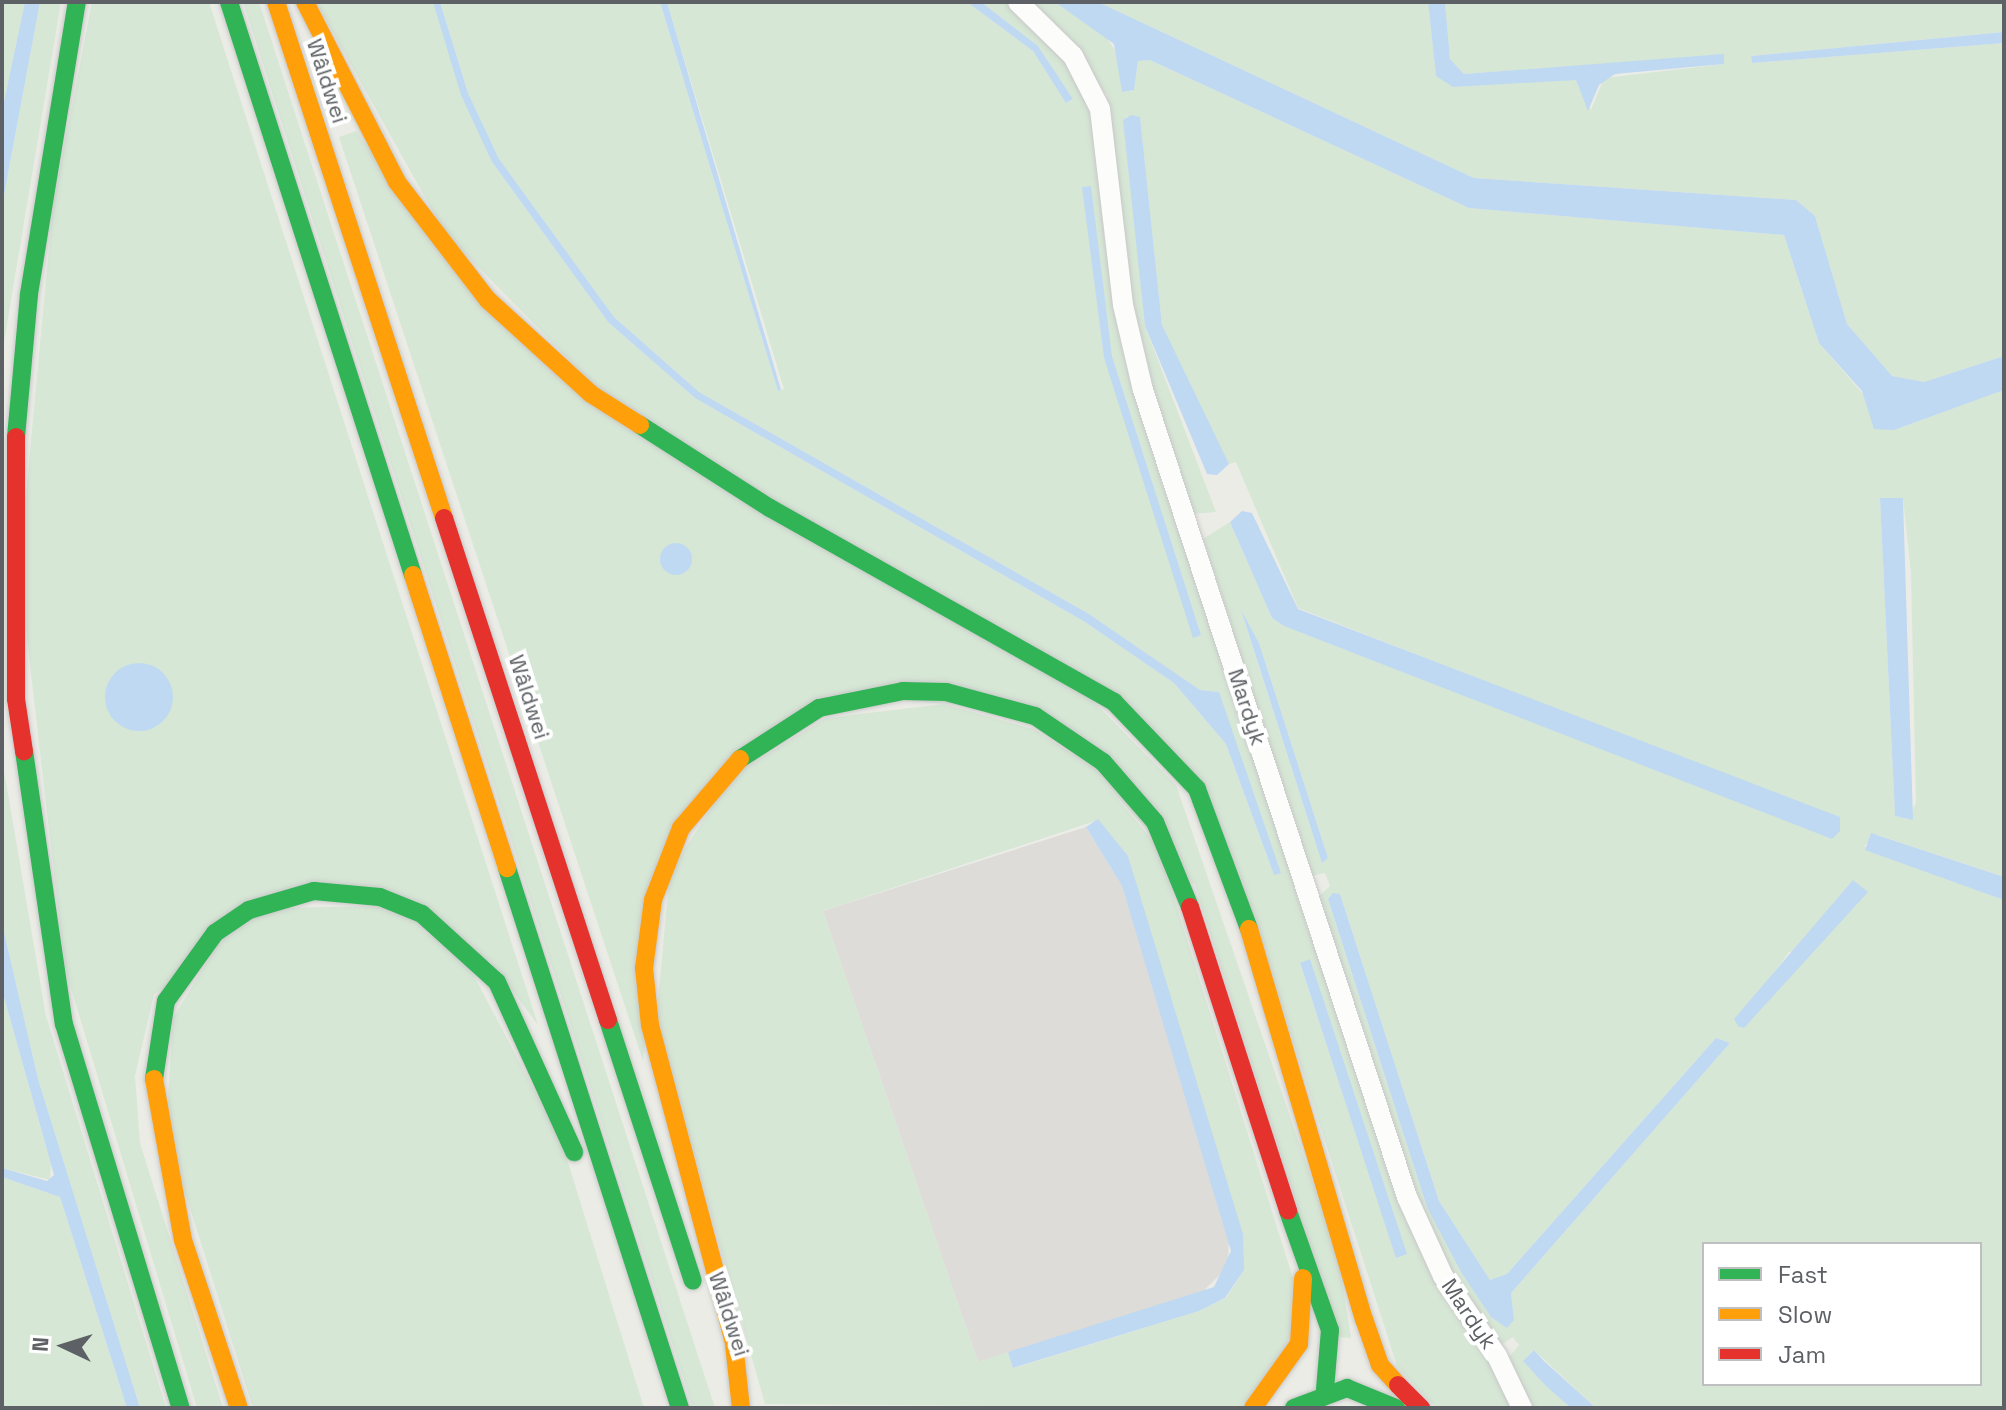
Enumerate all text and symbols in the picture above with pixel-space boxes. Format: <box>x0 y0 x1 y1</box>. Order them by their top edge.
street label: Wâldwei <box>301 36 353 126</box>
street label: Wâldwei <box>503 652 555 742</box>
street label: Mardyk <box>1222 665 1272 749</box>
legend <box>1702 1242 1982 1386</box>
text: Fast <box>1778 1259 1828 1290</box>
street label: Wâldwei <box>703 1269 755 1359</box>
street label: Mardyk <box>1436 1274 1502 1354</box>
text: Slow <box>1778 1299 1832 1330</box>
north arrow <box>24 1306 104 1386</box>
text: N <box>26 1336 55 1353</box>
text: Jam <box>1778 1339 1826 1370</box>

